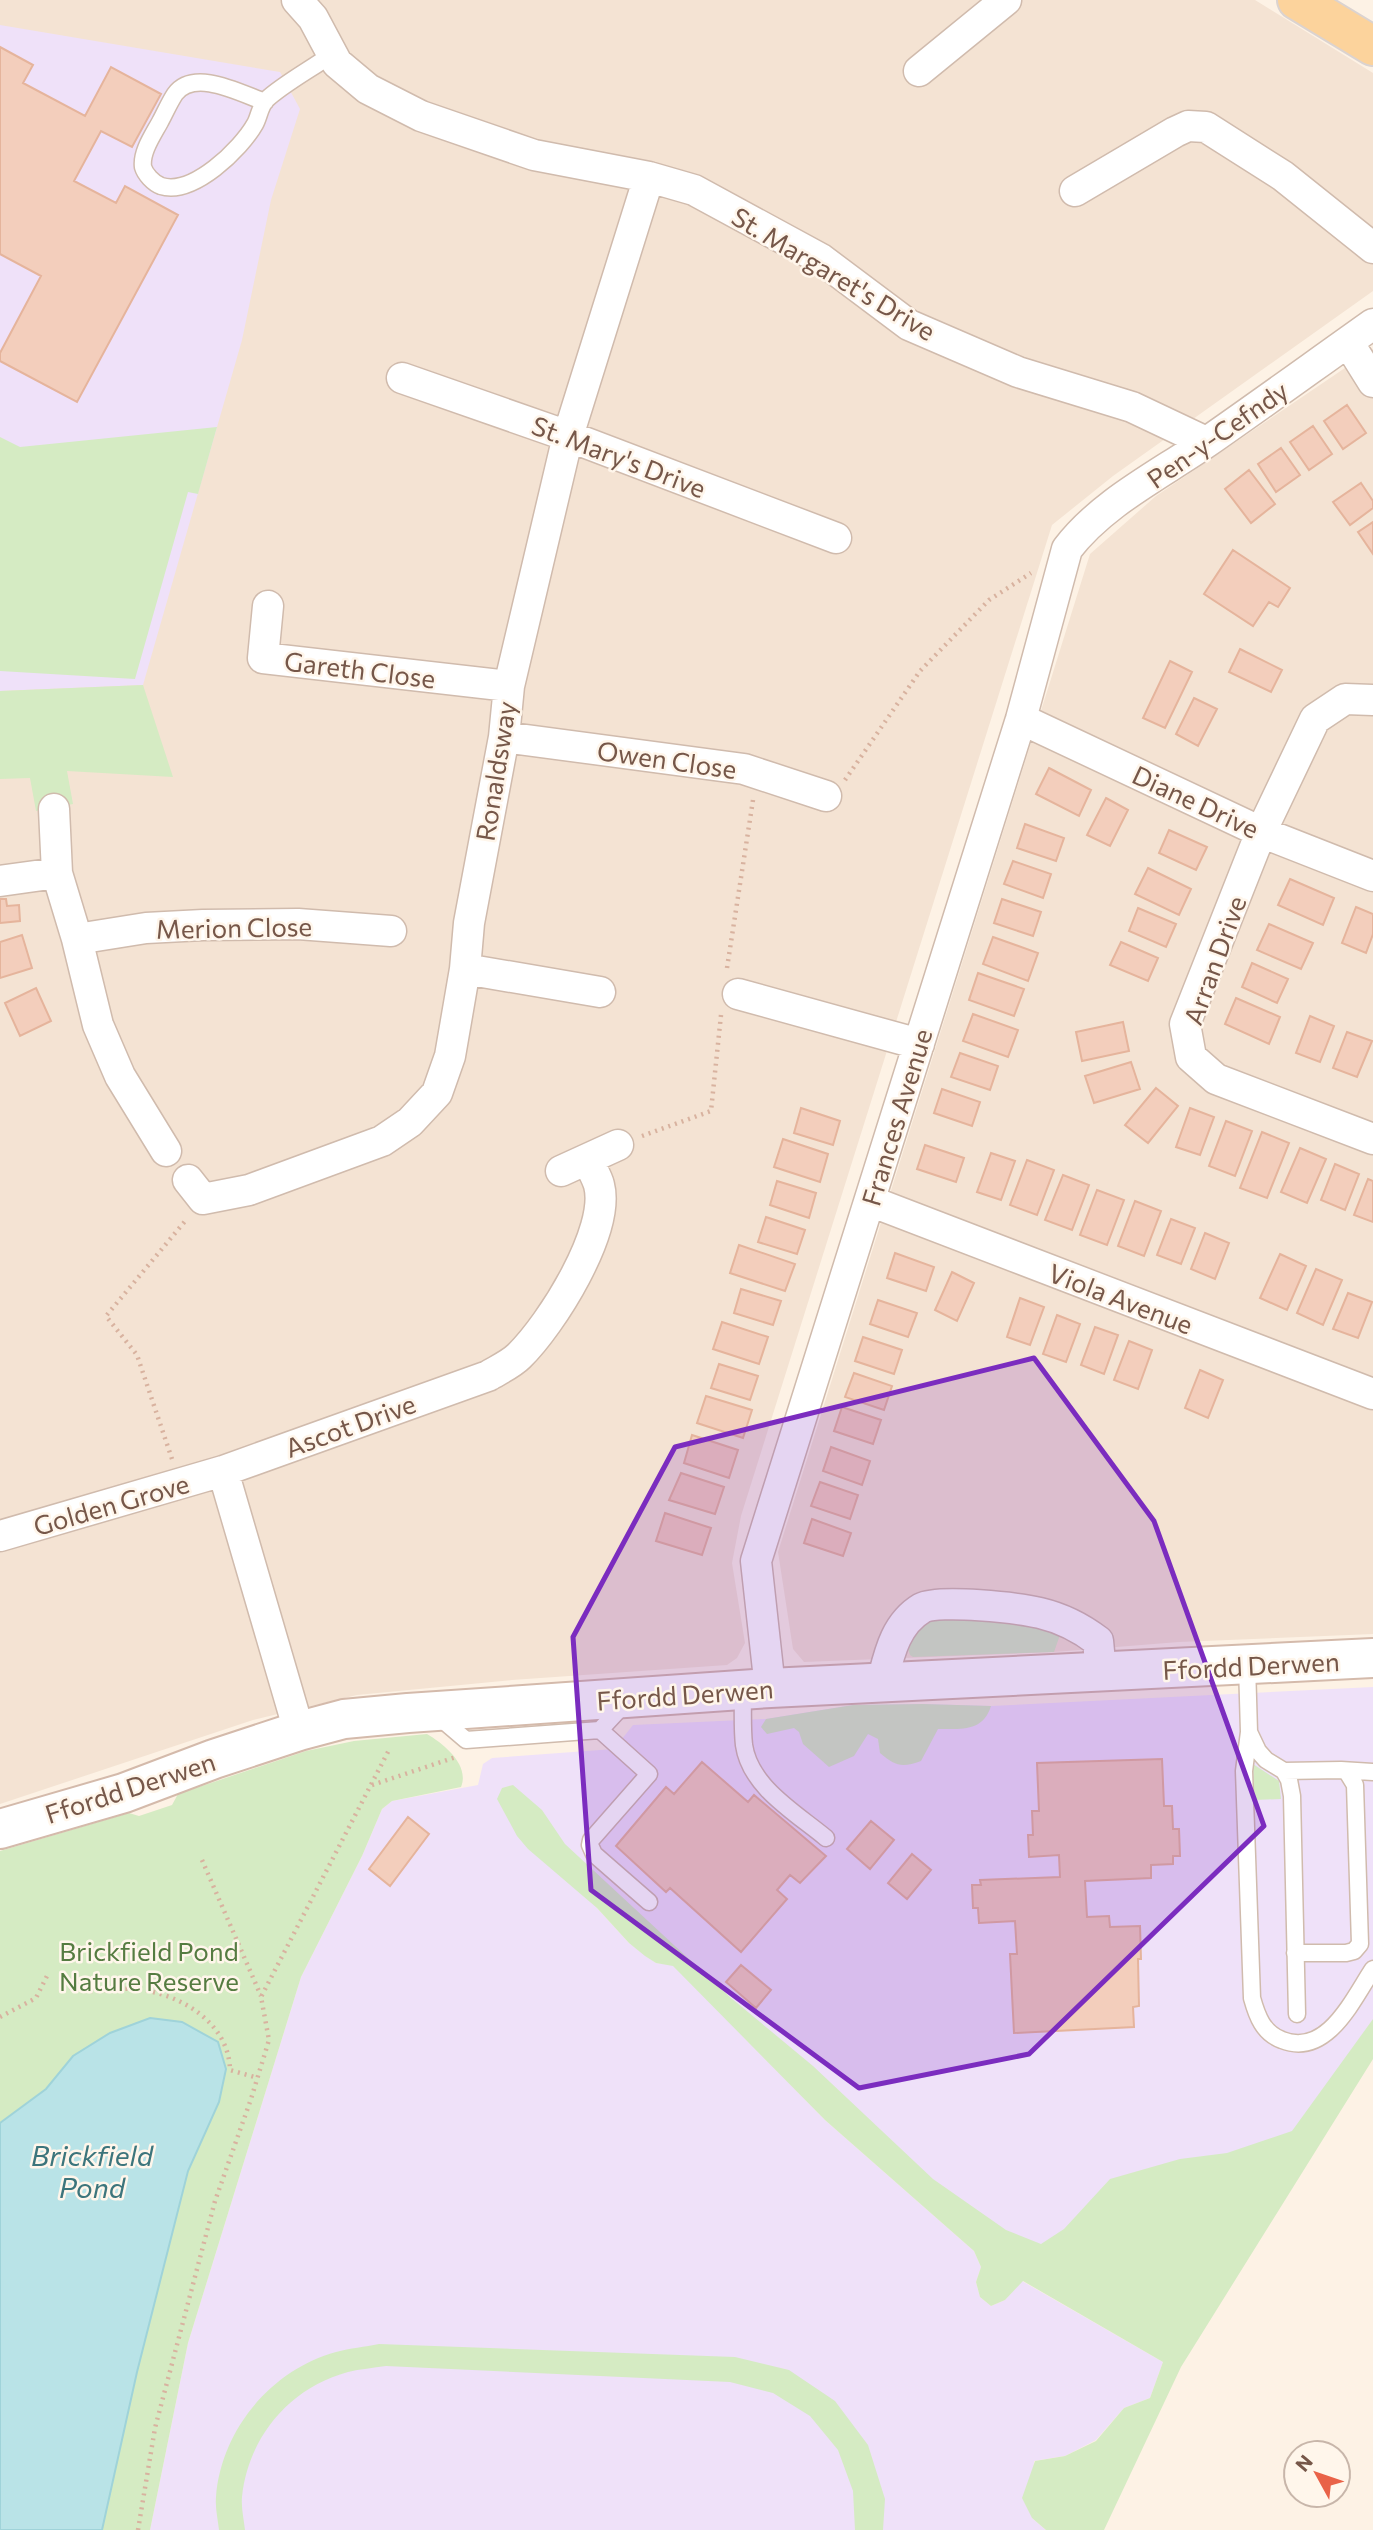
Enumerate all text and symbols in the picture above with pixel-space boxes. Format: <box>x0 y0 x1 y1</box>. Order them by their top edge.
street label: St. Margaret's Drive <box>727 200 941 346</box>
street label: Pen-y-Cefndy <box>1141 374 1293 494</box>
street label: St. Mary's Drive <box>528 409 710 503</box>
street label: Gareth Close <box>283 644 437 694</box>
street label: Ronaldsway <box>469 699 521 843</box>
street label: Owen Close <box>595 734 739 784</box>
street label: Diane Drive <box>1128 758 1264 844</box>
street label: Arran Drive <box>1176 891 1252 1029</box>
street label: Merion Close <box>156 910 312 944</box>
street label: Frances Avenue <box>854 1025 938 1209</box>
street label: Viola Avenue <box>1045 1256 1197 1340</box>
street label: Ascot Drive <box>281 1387 419 1463</box>
street label: Golden Grove <box>30 1467 192 1541</box>
street label: Ffordd Derwen <box>1162 1645 1340 1685</box>
street label: Ffordd Derwen <box>596 1672 774 1716</box>
street label: Ffordd Derwen <box>41 1745 219 1829</box>
park label: Brickfield Pond Nature Reserve <box>59 1935 239 1996</box>
water label: Brickfield Pond <box>31 2138 155 2204</box>
north arrow <box>1282 2439 1352 2509</box>
text: N <box>1290 2450 1317 2476</box>

